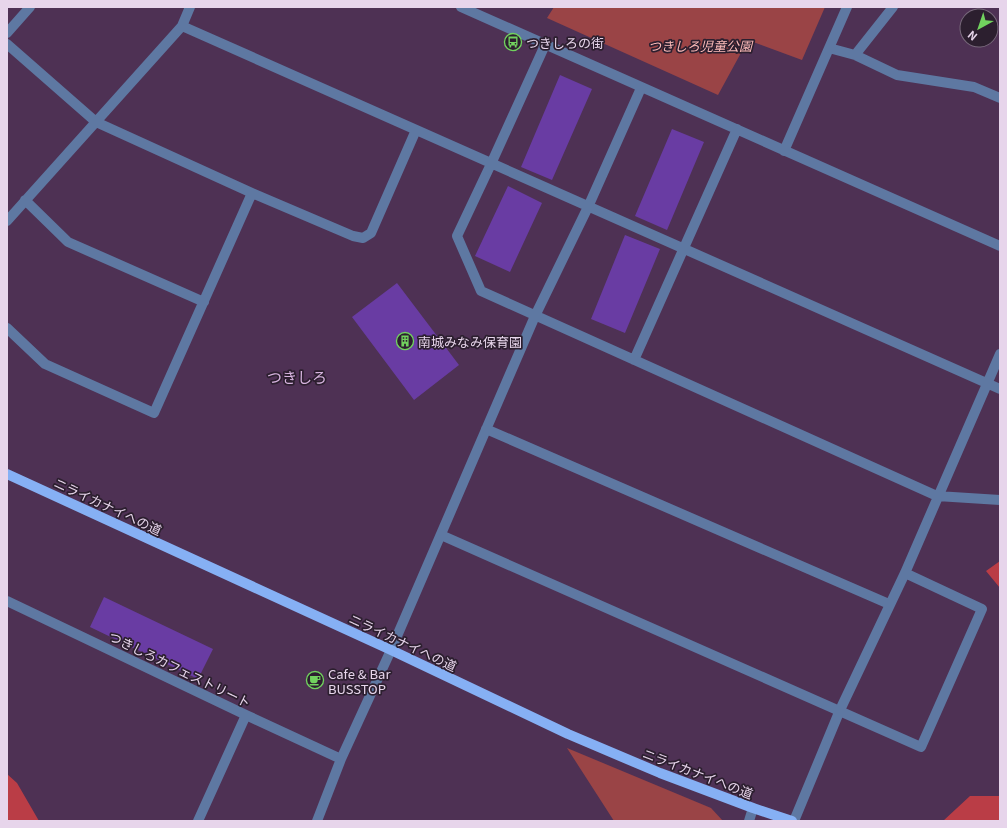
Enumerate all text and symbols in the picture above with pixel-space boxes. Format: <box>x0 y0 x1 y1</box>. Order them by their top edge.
north arrow <box>959 8 999 48</box>
text: N <box>964 28 980 45</box>
bus stop icon: つきしろの街 <box>503 32 523 52</box>
place label: つきしろの街 <box>526 33 604 52</box>
park label: つきしろ児童公園 <box>648 36 754 55</box>
building icon: 南城みなみ保育園 <box>395 331 415 351</box>
place label: 南城みなみ保育園 <box>418 332 522 351</box>
district label: つきしろ <box>267 366 327 387</box>
street label: ニライカナイへの道 <box>51 473 165 539</box>
street label: ニライカナイへの道 <box>346 609 460 675</box>
street label: つきしろカフェストリート <box>106 626 254 712</box>
place label: Cafe & Bar BUSSTOP <box>328 664 391 698</box>
cafe icon: Cafe & Bar BUSSTOP <box>305 670 325 690</box>
street label: ニライカナイへの道 <box>640 743 756 803</box>

